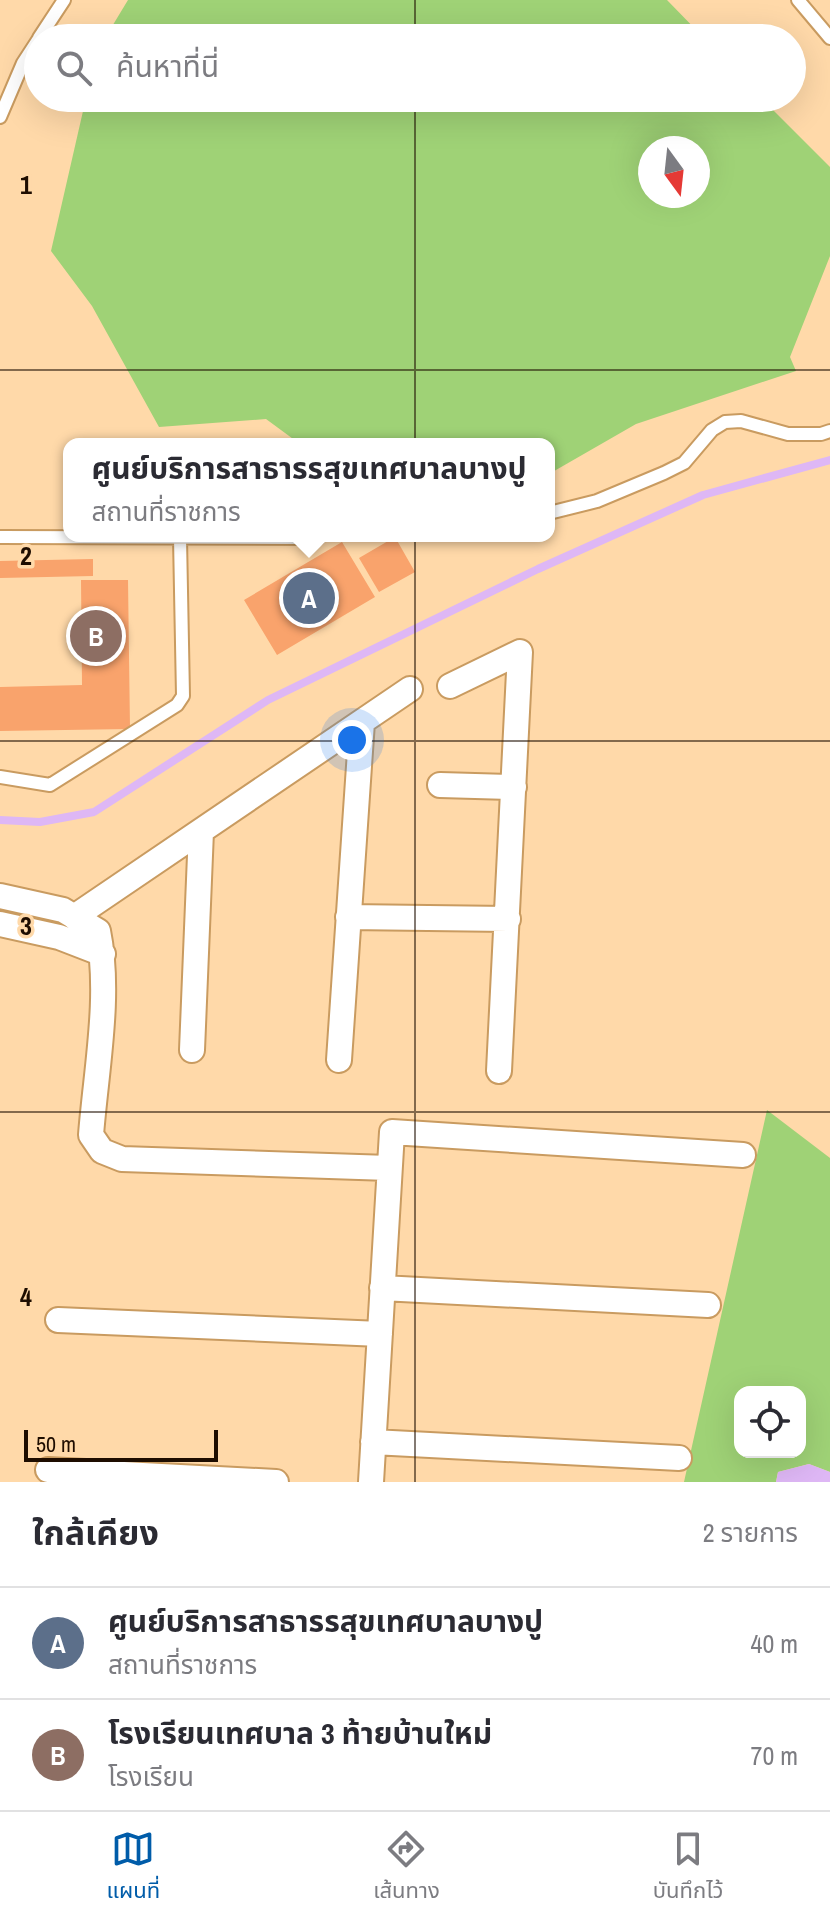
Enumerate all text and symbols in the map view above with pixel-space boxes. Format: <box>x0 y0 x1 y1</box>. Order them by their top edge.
search box <box>24 24 806 112</box>
icon: search <box>52 46 96 90</box>
text: ค้นหาที่นี่ <box>116 46 219 86</box>
north arrow <box>638 136 710 208</box>
text: 1 <box>20 167 32 202</box>
popup <box>63 438 555 542</box>
text: ศูนย์บริการสาธารรสุขเทศบาลบางปู <box>91 448 527 488</box>
text: สถานที่ราชการ <box>91 494 241 529</box>
text: 2 <box>20 538 32 573</box>
pin: A <box>283 568 335 628</box>
pin: B <box>70 606 122 666</box>
your location <box>332 720 372 760</box>
text: 3 <box>20 908 32 943</box>
text: 4 <box>20 1279 32 1314</box>
map controls <box>734 1386 806 1458</box>
button: locate <box>734 1386 806 1458</box>
scale bar <box>24 1426 218 1462</box>
text: 50 m <box>36 1429 76 1459</box>
text: ใกล้เคียง <box>32 1510 159 1556</box>
text: 2 รายการ <box>703 1515 798 1550</box>
text: ศูนย์บริการสาธารรสุขเทศบาลบางปู <box>108 1601 543 1641</box>
text: A <box>50 1626 66 1661</box>
text: 40 m <box>751 1626 798 1661</box>
text: สถานที่ราชการ <box>108 1647 257 1682</box>
text: โรงเรียนเทศบาล 3 ท้ายบ้านใหม่ <box>108 1713 492 1753</box>
text: B <box>50 1738 66 1773</box>
text: 70 m <box>751 1738 798 1773</box>
text: โรงเรียน <box>108 1759 194 1794</box>
tab: แผนที่ <box>107 1827 160 1908</box>
tab: เส้นทาง <box>373 1827 440 1908</box>
tab: บันทึกไว้ <box>653 1827 723 1908</box>

